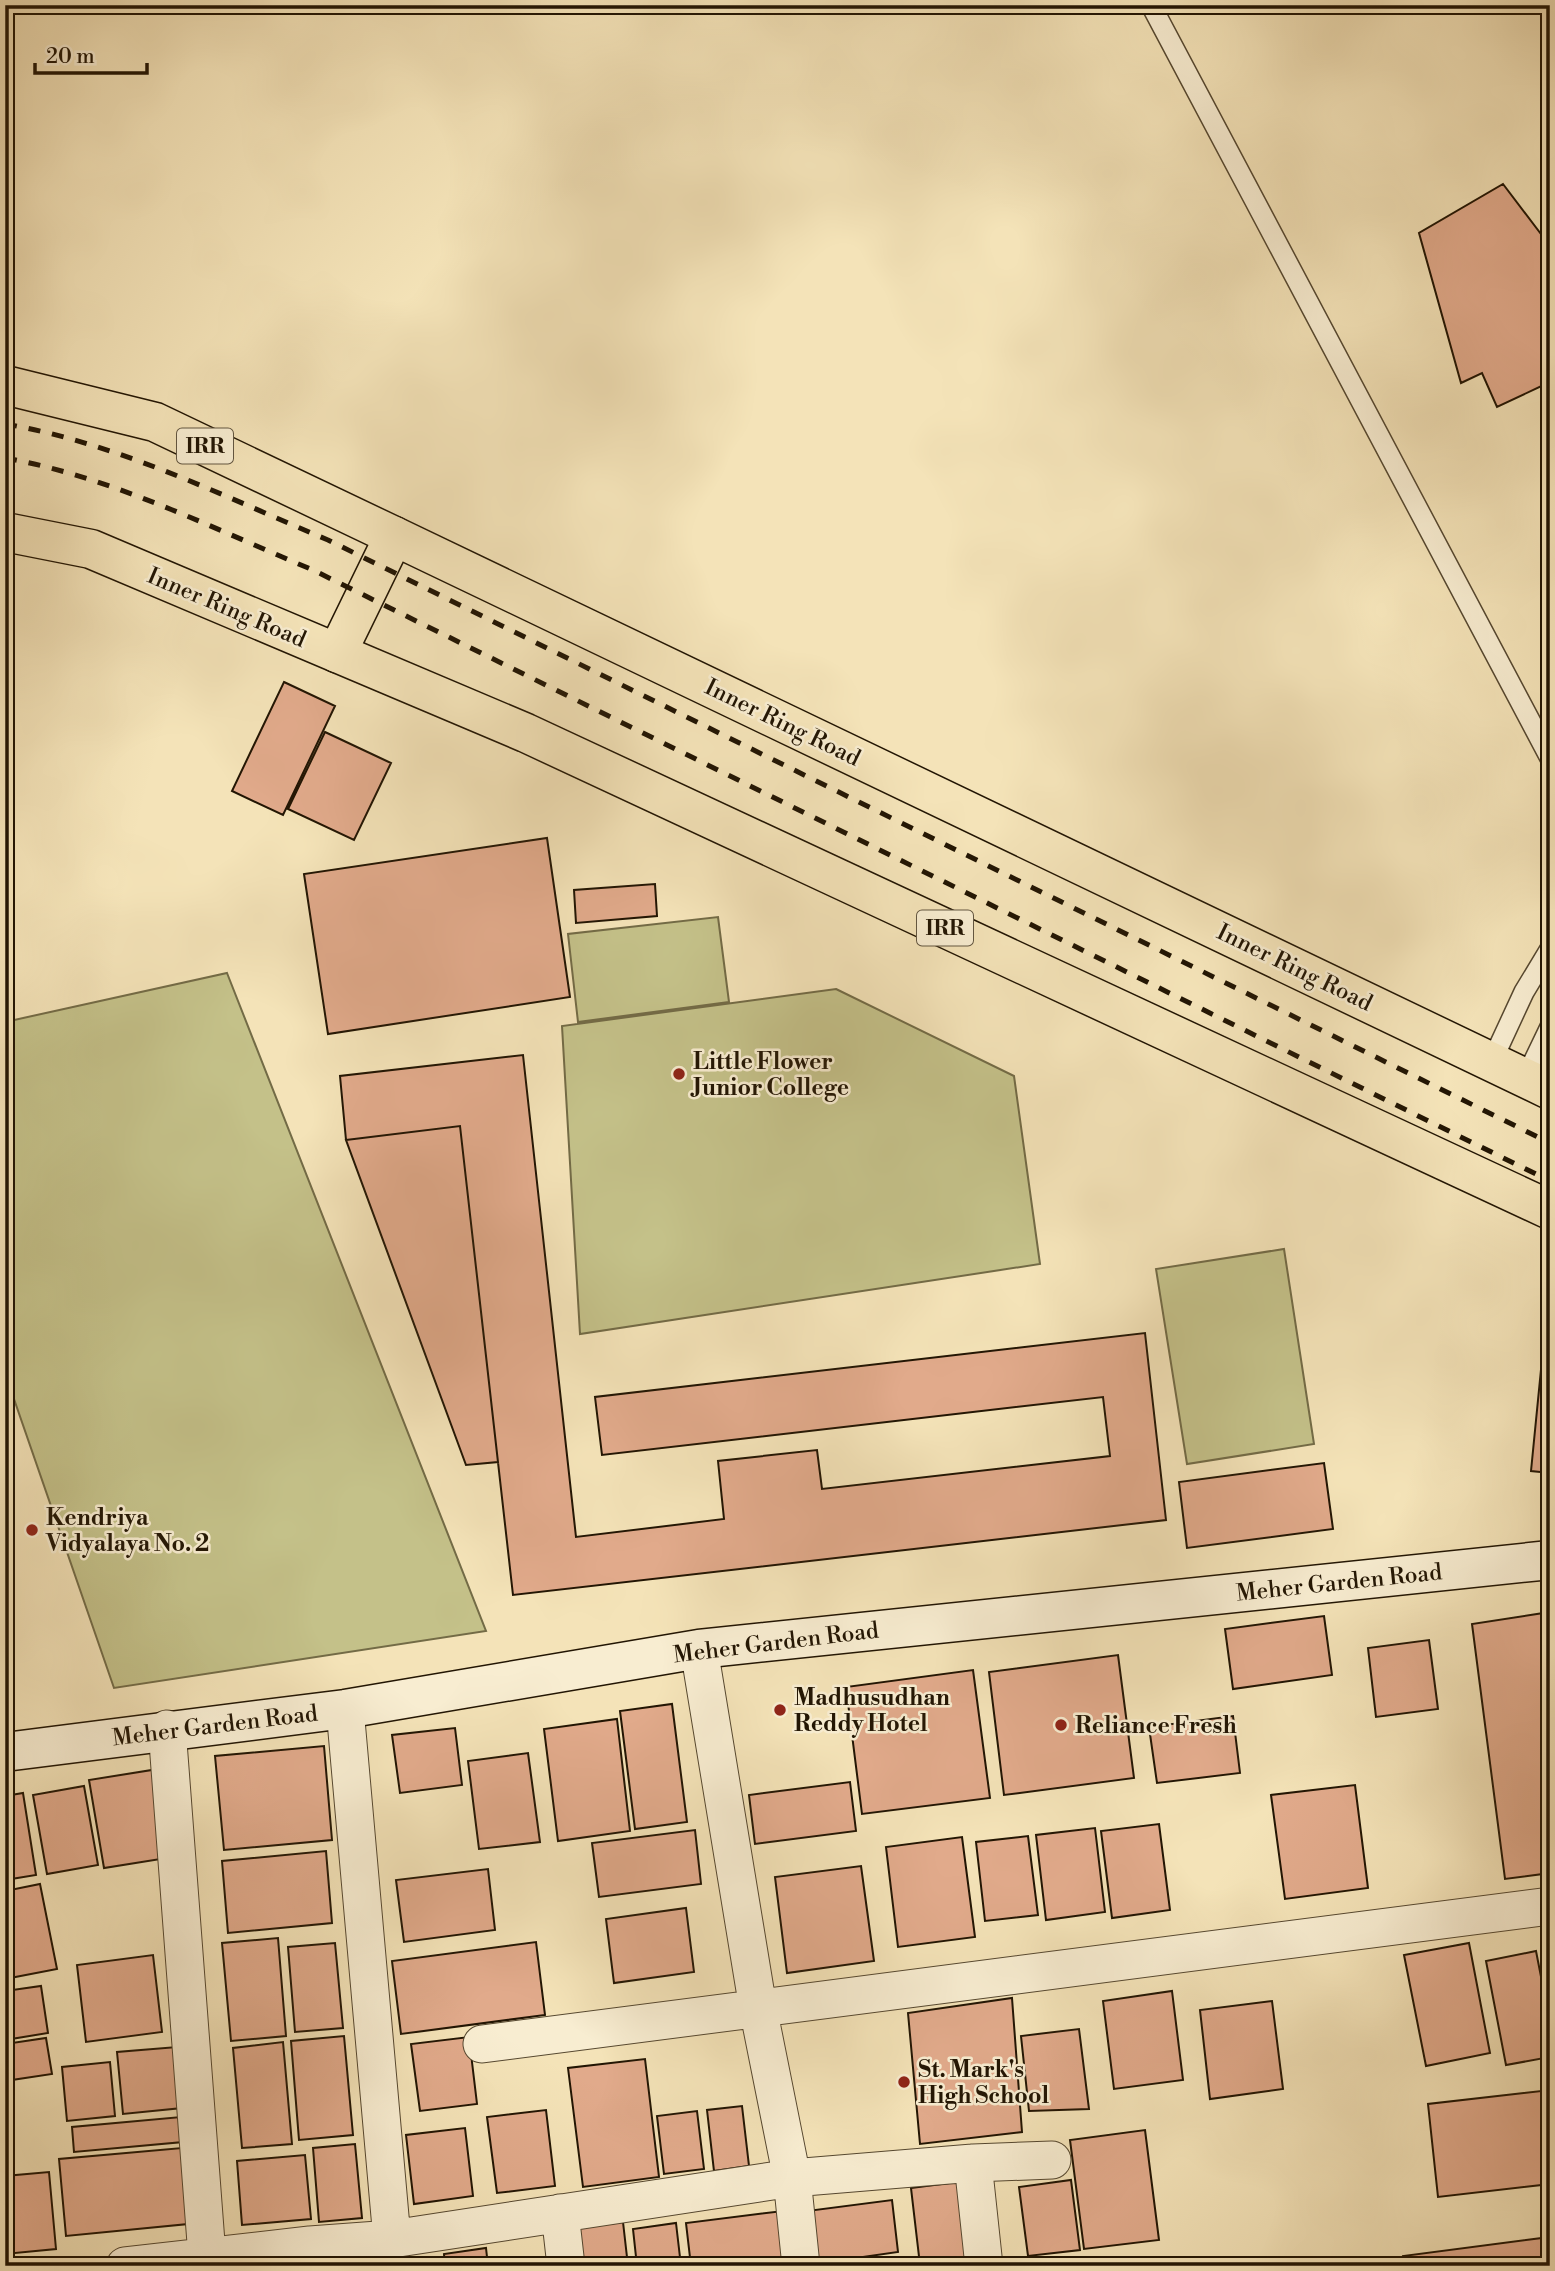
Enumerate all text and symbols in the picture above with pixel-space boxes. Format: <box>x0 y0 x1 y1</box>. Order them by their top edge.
scale bar <box>35 32 147 76</box>
text: 20 m <box>46 44 95 70</box>
road number: IRR <box>177 428 233 464</box>
street label: Inner Ring Road <box>143 562 310 654</box>
street label: Inner Ring Road <box>700 673 865 773</box>
road number: IRR <box>917 911 973 946</box>
street label: Inner Ring Road <box>1212 918 1377 1018</box>
place label: Little Flower Junior College <box>690 1048 849 1102</box>
marker: Little Flower Junior College <box>671 1066 687 1082</box>
place label: Kendriya Vidyalaya No. 2 <box>45 1504 209 1558</box>
marker: Kendriya Vidyalaya No. 2 <box>24 1522 40 1538</box>
street label: Meher Garden Road <box>1235 1558 1443 1608</box>
street label: Meher Garden Road <box>672 1616 880 1669</box>
place label: Madhusudhan Reddy Hotel <box>794 1684 950 1738</box>
street label: Meher Garden Road <box>111 1699 319 1752</box>
marker: Madhusudhan Reddy Hotel <box>772 1702 788 1718</box>
place label: Reliance Fresh <box>1075 1712 1237 1740</box>
marker: Reliance Fresh <box>1053 1717 1069 1733</box>
place label: St. Mark's High School <box>918 2056 1049 2110</box>
marker: St. Mark's High School <box>896 2074 912 2090</box>

